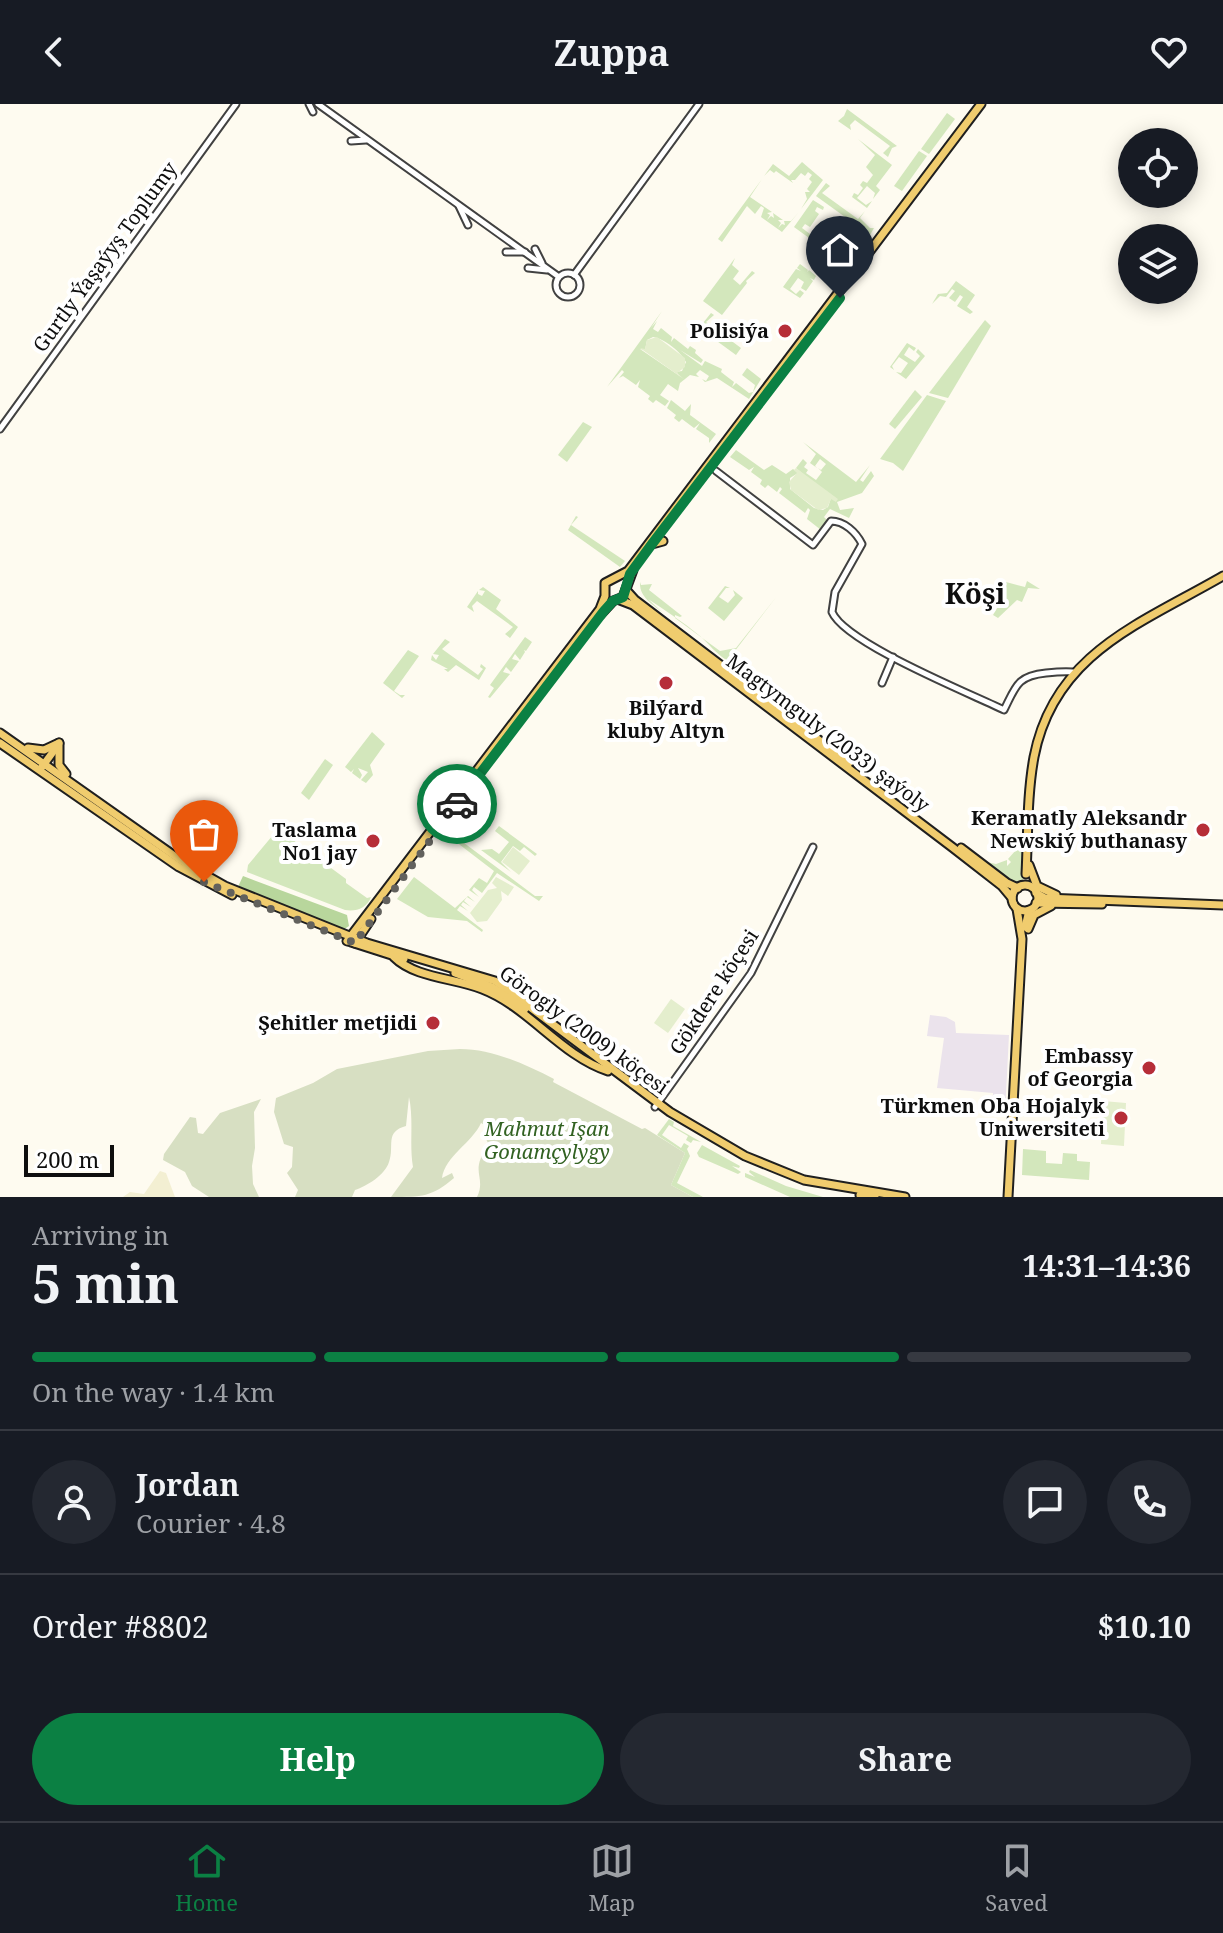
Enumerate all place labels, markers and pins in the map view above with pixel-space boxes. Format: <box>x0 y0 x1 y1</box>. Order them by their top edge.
pin <box>806 216 874 298</box>
place label: Polisiýa <box>690 317 769 344</box>
marker: Polisiýa <box>776 322 794 340</box>
marker: Bilýard kluby Altyn <box>657 674 675 692</box>
place label: Bilýard kluby Altyn <box>607 694 725 744</box>
pin <box>170 800 238 882</box>
place label: Keramatly Aleksandr Newskiý buthanasy <box>971 804 1188 854</box>
place label: Taslama No1 jay <box>272 816 357 866</box>
marker: Keramatly Aleksandr Newskiý buthanasy <box>1194 821 1212 839</box>
marker: Taslama No1 jay <box>364 832 382 850</box>
place label: Şehitler metjidi <box>258 1009 417 1036</box>
marker: Şehitler metjidi <box>424 1014 442 1032</box>
place label: Embassy of Georgia <box>1028 1042 1133 1092</box>
marker: Embassy of Georgia <box>1140 1059 1158 1077</box>
place label: Türkmen Oba Hojalyk Uniwersiteti <box>881 1092 1105 1142</box>
marker: Türkmen Oba Hojalyk Uniwersiteti <box>1112 1109 1130 1127</box>

